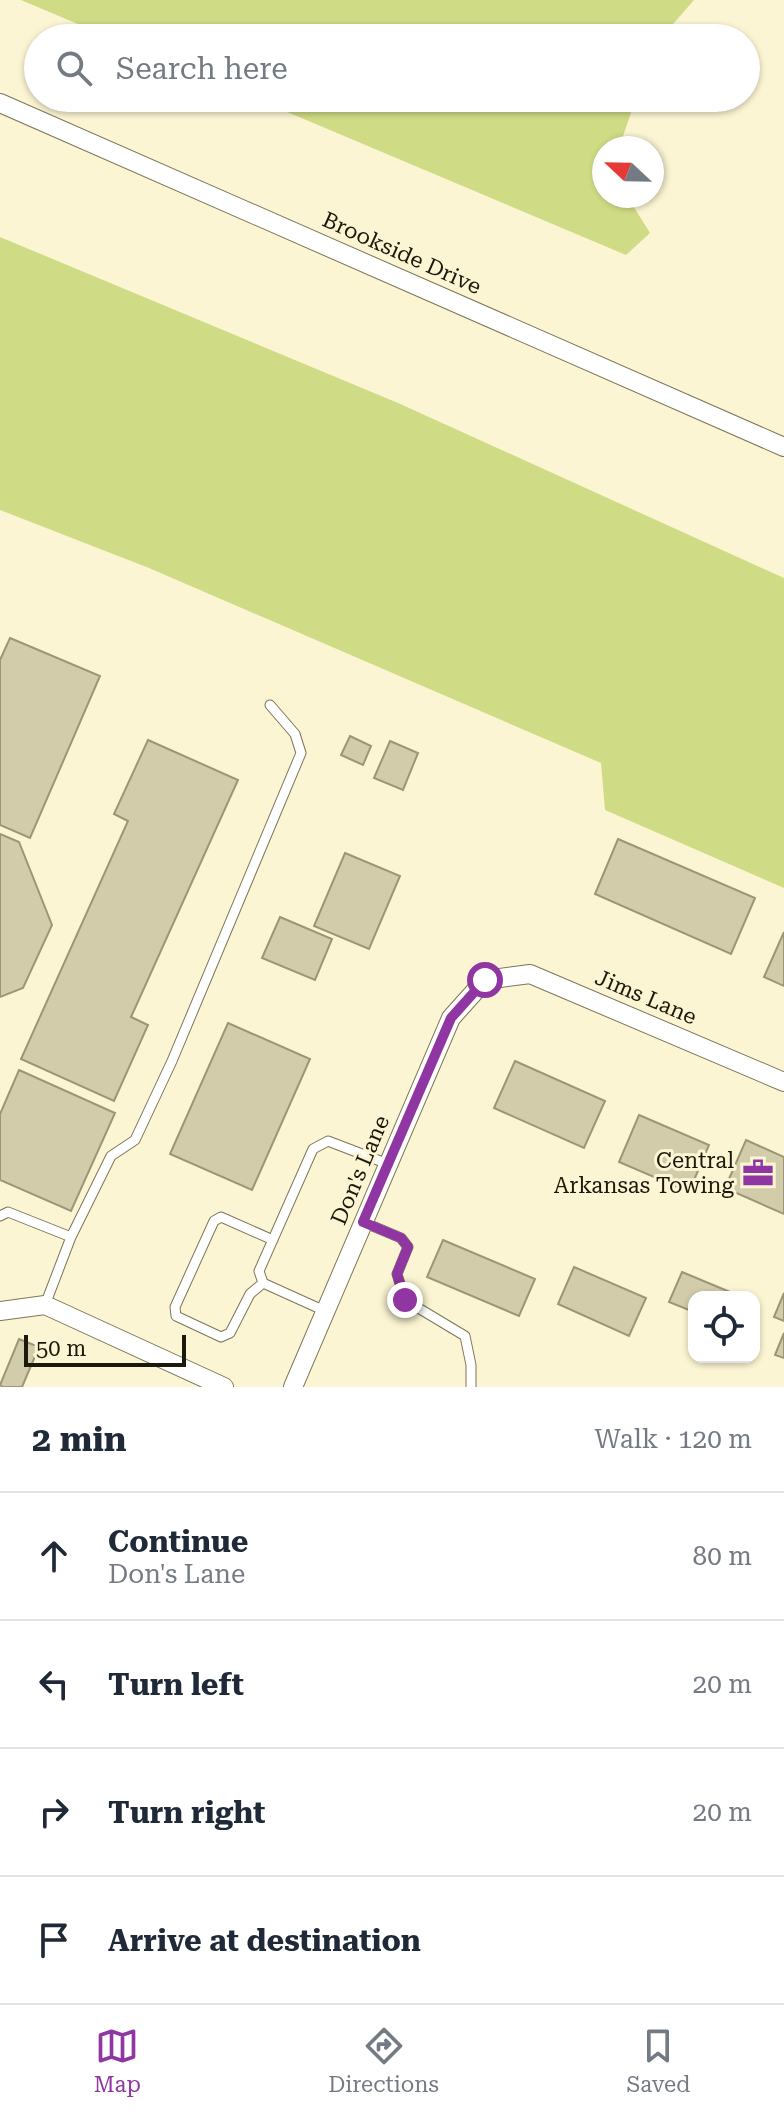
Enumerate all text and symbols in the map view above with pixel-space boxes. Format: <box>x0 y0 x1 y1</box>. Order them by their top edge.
search box <box>24 24 760 112</box>
icon: search <box>52 46 96 90</box>
text: Search here <box>116 51 288 86</box>
north arrow <box>592 136 664 208</box>
street label: Brookside Drive <box>319 207 485 299</box>
route start <box>467 962 503 998</box>
street label: Jims Lane <box>592 964 700 1030</box>
street label: Don's Lane <box>326 1112 394 1228</box>
place label: Central Arkansas Towing <box>554 1148 735 1198</box>
office icon: Central Arkansas Towing <box>741 1156 775 1190</box>
route end <box>387 1282 423 1318</box>
map controls <box>688 1291 760 1363</box>
button: locate <box>688 1291 760 1363</box>
scale bar <box>24 1331 186 1367</box>
text: 50 m <box>36 1336 86 1361</box>
text: 2 min <box>32 1419 127 1459</box>
text: Walk · 120 m <box>594 1424 752 1454</box>
text: Continue <box>108 1524 248 1559</box>
icon: ahead <box>32 1534 76 1578</box>
text: 80 m <box>693 1541 752 1571</box>
text: Don's Lane <box>108 1559 245 1589</box>
icon: left <box>32 1662 76 1706</box>
text: Turn left <box>108 1667 244 1702</box>
text: 20 m <box>693 1669 752 1699</box>
icon: right <box>32 1790 76 1834</box>
text: Turn right <box>108 1795 265 1830</box>
text: 20 m <box>693 1797 752 1827</box>
icon: arrive <box>32 1918 76 1962</box>
text: Arrive at destination <box>108 1923 421 1958</box>
tab: Map <box>94 2024 141 2097</box>
tab: Directions <box>328 2024 439 2097</box>
tab: Saved <box>626 2024 690 2097</box>

